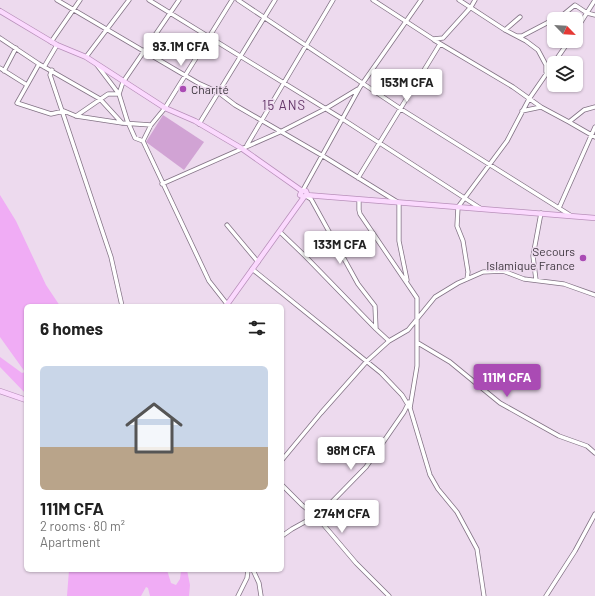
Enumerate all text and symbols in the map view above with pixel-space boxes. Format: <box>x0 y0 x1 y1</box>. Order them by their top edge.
north arrow <box>547 12 583 48</box>
map controls <box>547 12 583 92</box>
pin: 93.1M CFA <box>135 33 227 67</box>
text: 93.1M CFA <box>153 38 209 54</box>
button: layers <box>547 56 583 92</box>
pin: 153M CFA <box>366 69 448 103</box>
text: 153M CFA <box>380 74 434 90</box>
place label: Charité <box>191 82 229 96</box>
marker: Charité <box>178 84 188 94</box>
district label: 15 ANS <box>262 97 306 113</box>
pin: 133M CFA <box>299 231 381 265</box>
text: 133M CFA <box>313 236 367 252</box>
place label: Secours Islamique France <box>486 244 575 272</box>
marker: Secours Islamique France <box>578 253 588 263</box>
icon: filters <box>246 317 268 339</box>
text: 6 homes <box>40 318 103 338</box>
pin: 111M CFA <box>466 364 548 398</box>
text: 111M CFA <box>483 369 531 385</box>
icon: home <box>118 392 190 464</box>
pin: 98M CFA <box>314 437 388 471</box>
text: 98M CFA <box>327 442 375 458</box>
text: 111M CFA <box>40 498 104 518</box>
pin: 274M CFA <box>301 500 383 534</box>
text: 274M CFA <box>314 505 370 521</box>
text: 2 rooms · 80 m² <box>40 518 125 534</box>
text: Apartment <box>40 534 101 550</box>

